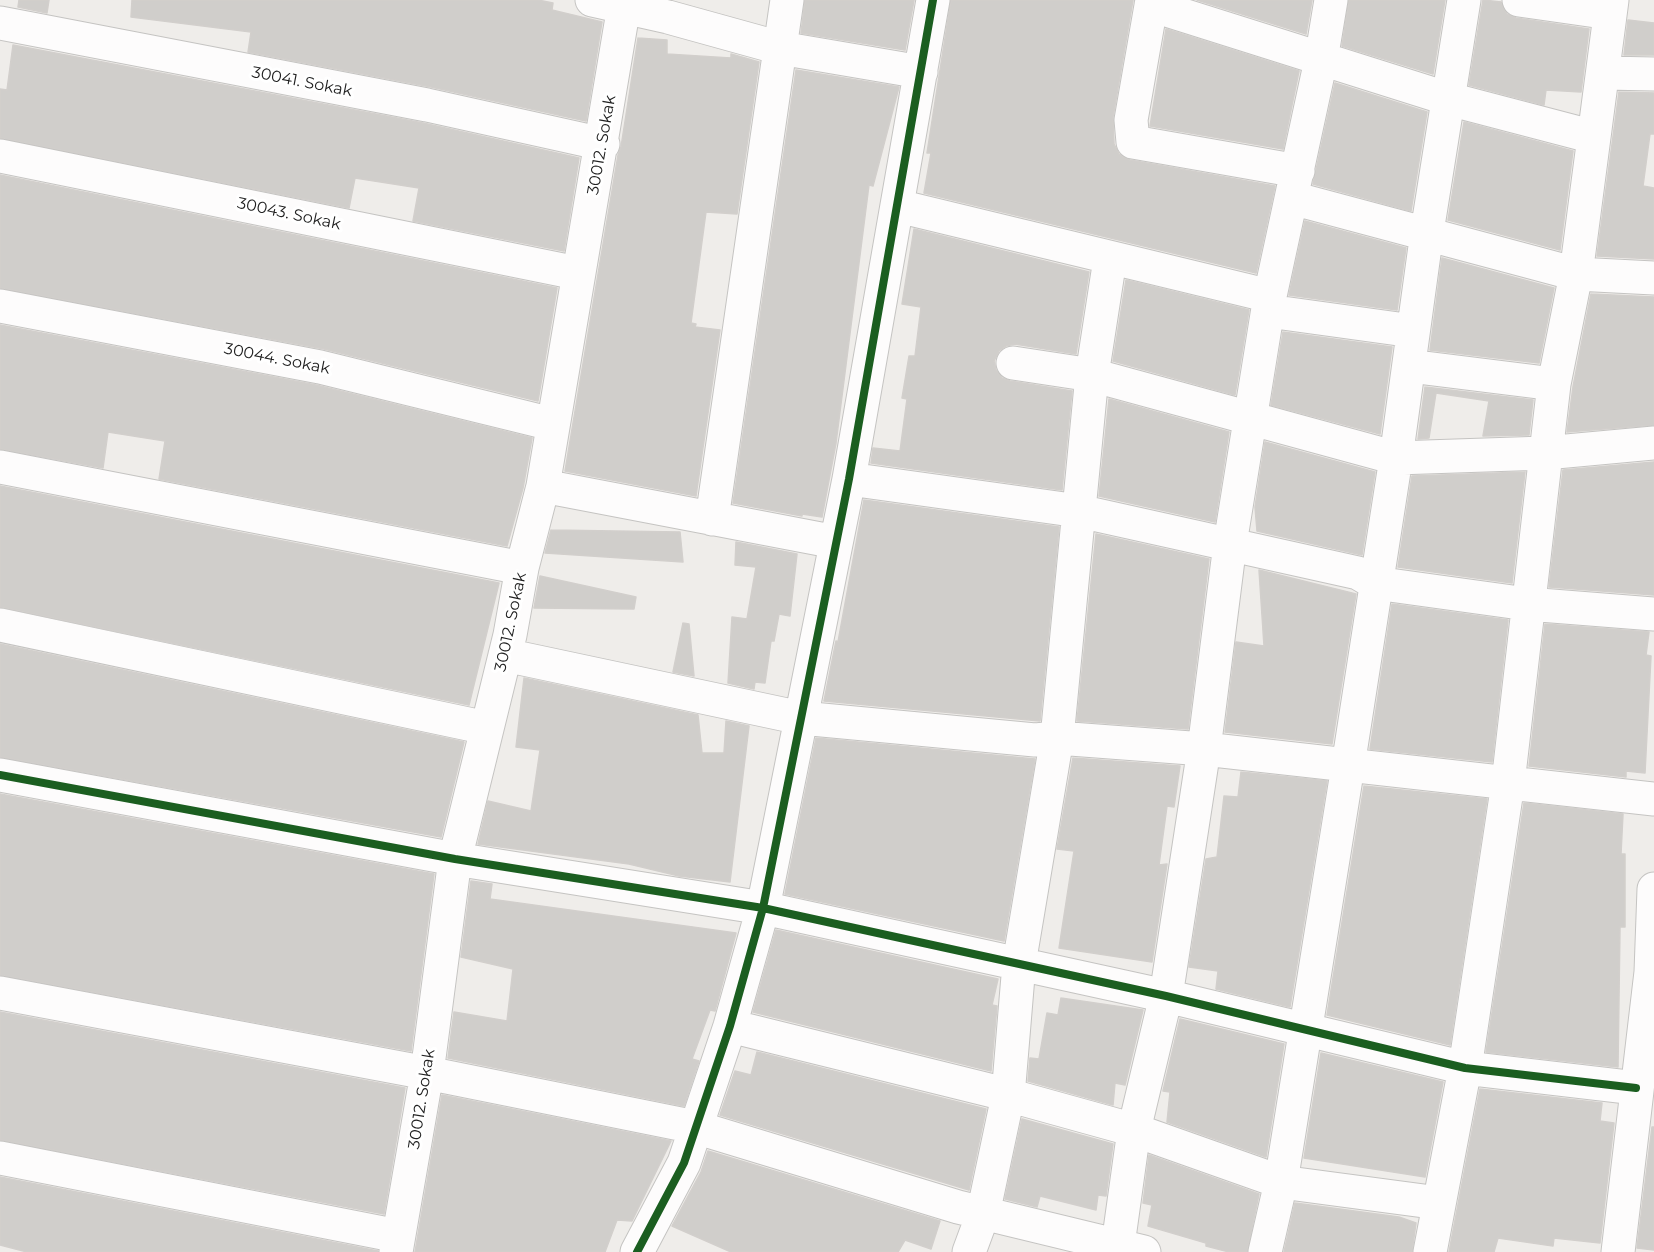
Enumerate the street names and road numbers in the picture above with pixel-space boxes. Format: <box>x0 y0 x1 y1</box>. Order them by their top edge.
street label: 30041. Sokak <box>250 63 354 101</box>
street label: 30012. Sokak <box>584 94 620 196</box>
street label: 30043. Sokak <box>235 194 343 234</box>
street label: 30044. Sokak <box>222 339 332 379</box>
street label: 30012. Sokak <box>491 571 531 673</box>
street label: 30012. Sokak <box>405 1048 439 1150</box>

